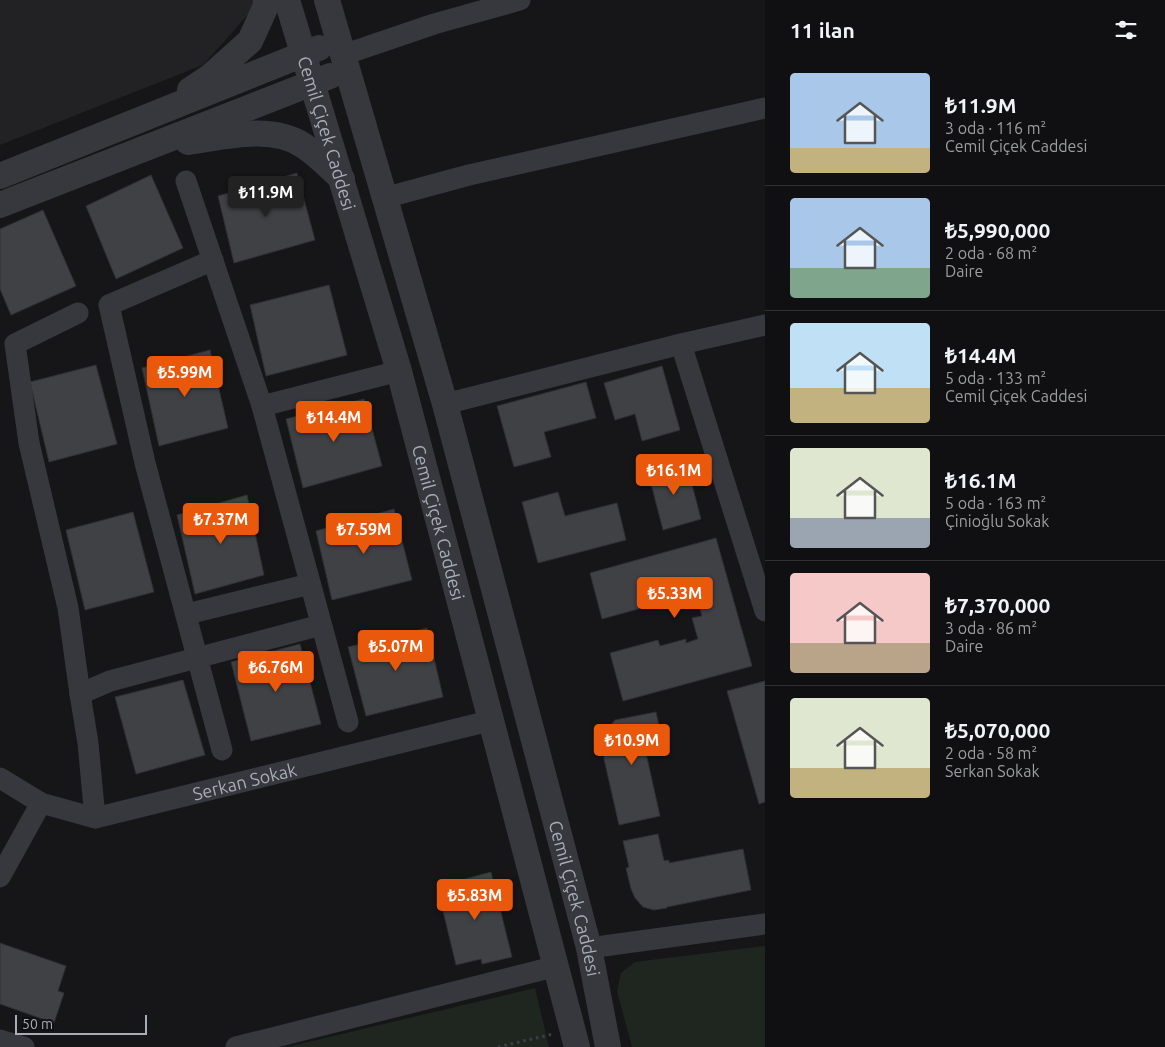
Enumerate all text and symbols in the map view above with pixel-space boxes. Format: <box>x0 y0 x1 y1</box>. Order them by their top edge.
icon: filters <box>1112 16 1140 44</box>
text: 11 ilan <box>790 18 855 42</box>
street label: Cemil Çiçek Caddesi <box>294 54 360 213</box>
icon: home <box>830 93 890 153</box>
text: ₺11.9M <box>945 93 1016 117</box>
text: 3 oda · 116 m² <box>945 119 1046 137</box>
text: Cemil Çiçek Caddesi <box>945 137 1087 155</box>
pin: ₺11.9M <box>225 176 307 218</box>
text: ₺11.9M <box>239 183 293 201</box>
icon: home <box>830 218 890 278</box>
text: ₺5,990,000 <box>945 218 1050 242</box>
text: 2 oda · 68 m² <box>945 244 1037 262</box>
text: Daire <box>945 262 983 280</box>
icon: home <box>830 343 890 403</box>
text: ₺14.4M <box>945 343 1016 367</box>
pin: ₺5.99M <box>144 356 226 398</box>
text: ₺5.99M <box>158 363 212 381</box>
text: 5 oda · 133 m² <box>945 369 1046 387</box>
text: Cemil Çiçek Caddesi <box>945 387 1087 405</box>
pin: ₺14.4M <box>293 400 375 443</box>
text: ₺14.4M <box>307 408 361 426</box>
street label: Cemil Çiçek Caddesi <box>409 442 469 602</box>
pin: ₺16.1M <box>633 454 715 496</box>
text: ₺16.1M <box>647 461 701 479</box>
icon: home <box>830 468 890 528</box>
text: ₺16.1M <box>945 468 1016 492</box>
text: 5 oda · 163 m² <box>945 494 1046 512</box>
pin: ₺7.37M <box>180 502 262 545</box>
text: ₺7.37M <box>194 510 248 528</box>
pin: ₺7.59M <box>323 512 405 555</box>
text: Çinioğlu Sokak <box>945 512 1049 530</box>
text: ₺7.59M <box>337 520 391 538</box>
pin: ₺5.33M <box>634 576 716 619</box>
text: ₺5.33M <box>648 584 702 602</box>
icon: home <box>830 593 890 653</box>
text: ₺7,370,000 <box>945 593 1050 617</box>
text: 3 oda · 86 m² <box>945 619 1037 637</box>
pin: ₺5.07M <box>355 630 437 672</box>
text: ₺5.07M <box>369 637 423 655</box>
text: Daire <box>945 637 983 655</box>
pin: ₺6.76M <box>235 650 317 693</box>
text: ₺6.76M <box>249 658 303 676</box>
icon: home <box>830 718 890 778</box>
text: ₺5,070,000 <box>945 718 1050 742</box>
pin: ₺10.9M <box>591 724 673 766</box>
text: ₺10.9M <box>605 731 659 749</box>
text: 2 oda · 58 m² <box>945 744 1037 762</box>
street label: Serkan Sokak <box>190 759 298 804</box>
text: Serkan Sokak <box>945 762 1039 780</box>
street label: Cemil Çiçek Caddesi <box>546 818 604 978</box>
pin: ₺5.83M <box>434 878 516 921</box>
text: ₺5.83M <box>448 886 502 904</box>
scale bar <box>15 1012 148 1035</box>
text: 50 m <box>22 1016 53 1032</box>

